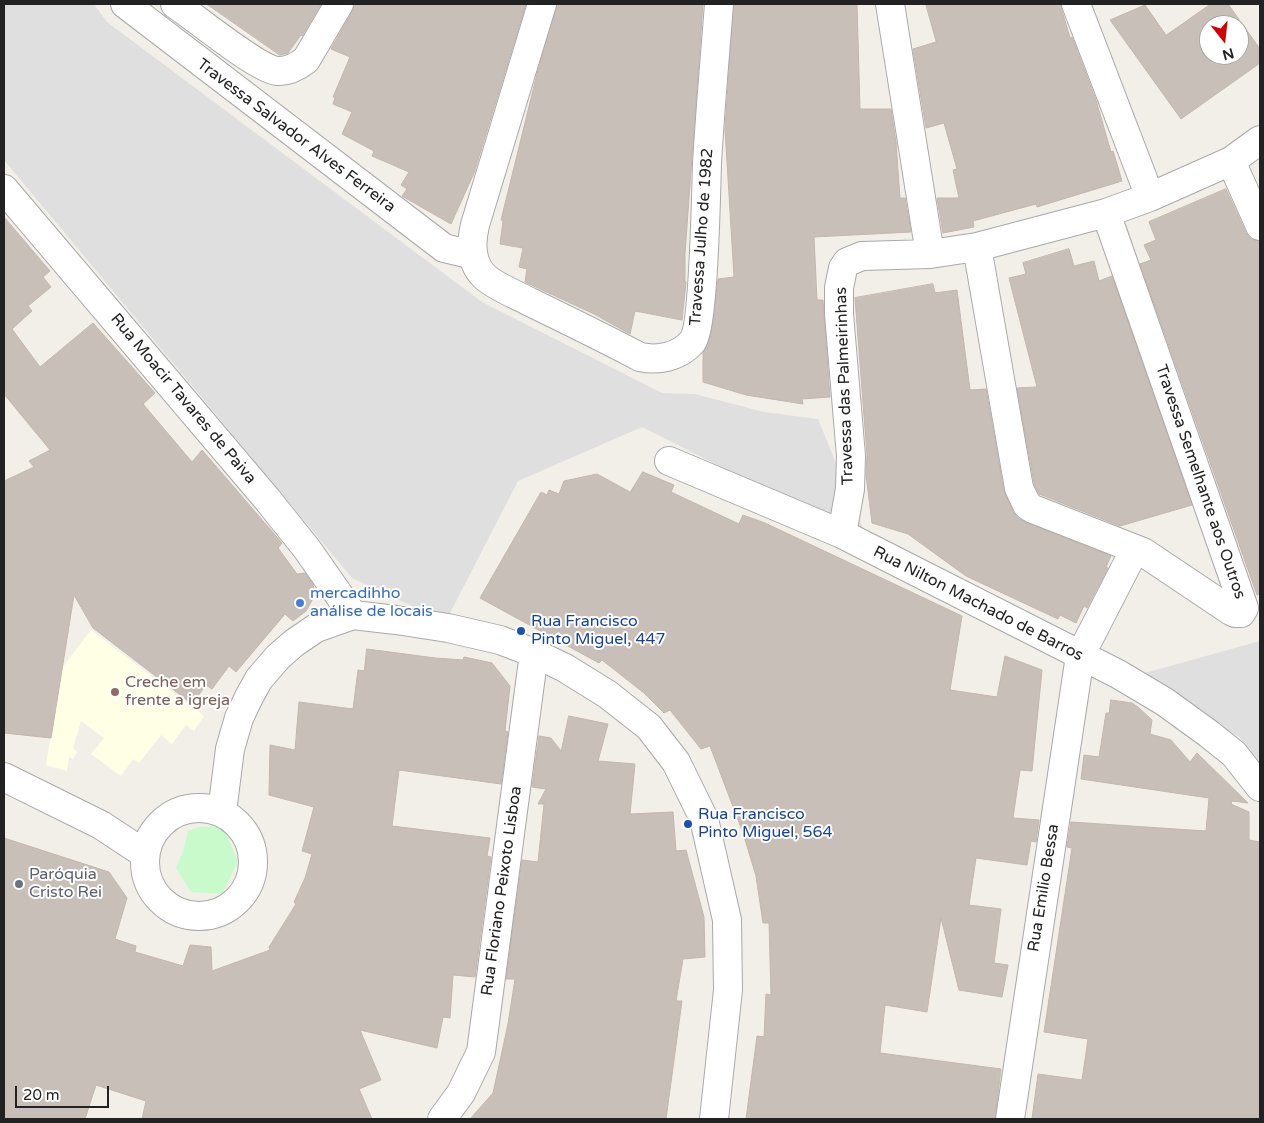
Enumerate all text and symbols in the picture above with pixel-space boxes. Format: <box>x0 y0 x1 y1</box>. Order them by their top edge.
north arrow <box>1199 15 1249 65</box>
text: N <box>1220 44 1236 64</box>
street label: Travessa Salvador Alves Ferreira <box>193 55 399 217</box>
street label: Travessa Julho de 1982 <box>686 148 718 326</box>
street label: Travessa das Palmeirinhas <box>832 287 858 485</box>
street label: Rua Moacir Tavares de Paiva <box>106 310 260 488</box>
street label: Travessa Semelhante aos Outros <box>1151 362 1249 602</box>
street label: Rua Nilton Machado de Barros <box>870 543 1086 665</box>
place label: mercadihho análise de locais <box>310 584 433 622</box>
marker: mercadihho análise de locais <box>294 597 306 609</box>
place label: Rua Francisco Pinto Miguel, 447 <box>531 612 666 650</box>
marker: Rua Francisco Pinto Miguel, 447 <box>515 625 527 637</box>
place label: Creche em frente a igreja <box>125 673 230 711</box>
marker: Creche em frente a igreja <box>109 686 121 698</box>
street label: Rua Floriano Peixoto Lisboa <box>478 785 526 997</box>
place label: Rua Francisco Pinto Miguel, 564 <box>698 805 833 843</box>
marker: Rua Francisco Pinto Miguel, 564 <box>682 818 694 830</box>
street label: Rua Emilio Bessa <box>1024 823 1064 953</box>
place label: Paróquia Cristo Rei <box>29 865 102 903</box>
marker: Paróquia Cristo Rei <box>13 878 25 890</box>
scale bar <box>18 1076 111 1108</box>
text: 20 m <box>23 1086 60 1104</box>

